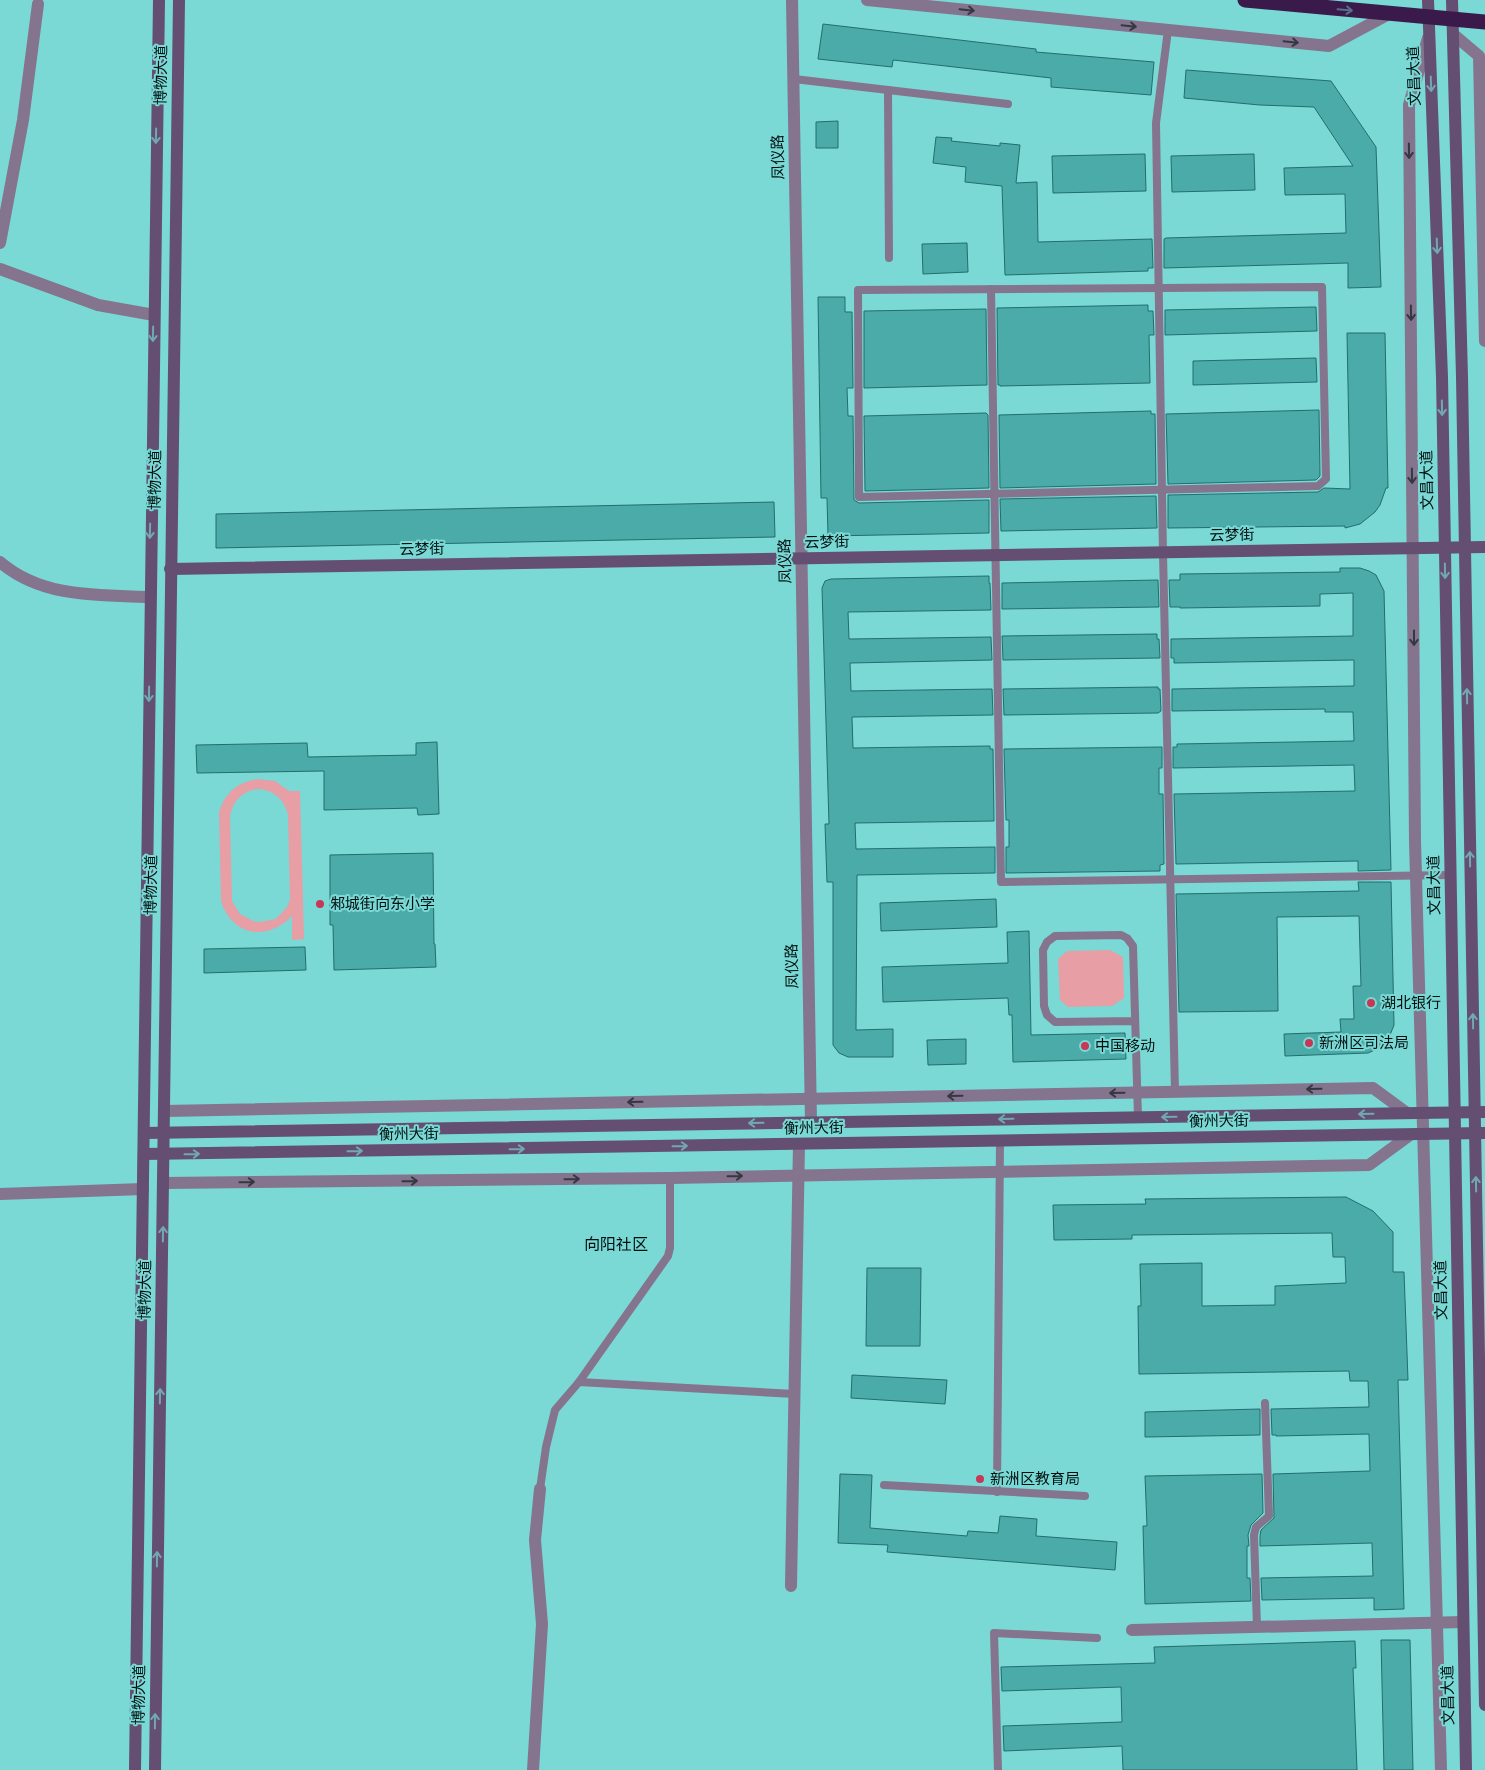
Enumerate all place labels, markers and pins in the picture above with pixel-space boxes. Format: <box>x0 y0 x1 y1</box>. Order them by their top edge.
place label: 邾城街向东小学 <box>330 893 435 914</box>
marker: 邾城街向东小学 <box>314 898 326 910</box>
place label: 湖北银行 <box>1381 992 1441 1013</box>
marker: 湖北银行 <box>1365 997 1377 1009</box>
place label: 新洲区司法局 <box>1319 1032 1409 1053</box>
place label: 中国移动 <box>1095 1035 1155 1056</box>
marker: 新洲区司法局 <box>1303 1037 1315 1049</box>
marker: 中国移动 <box>1079 1040 1091 1052</box>
place label: 新洲区教育局 <box>990 1468 1080 1489</box>
marker: 新洲区教育局 <box>974 1473 986 1485</box>

